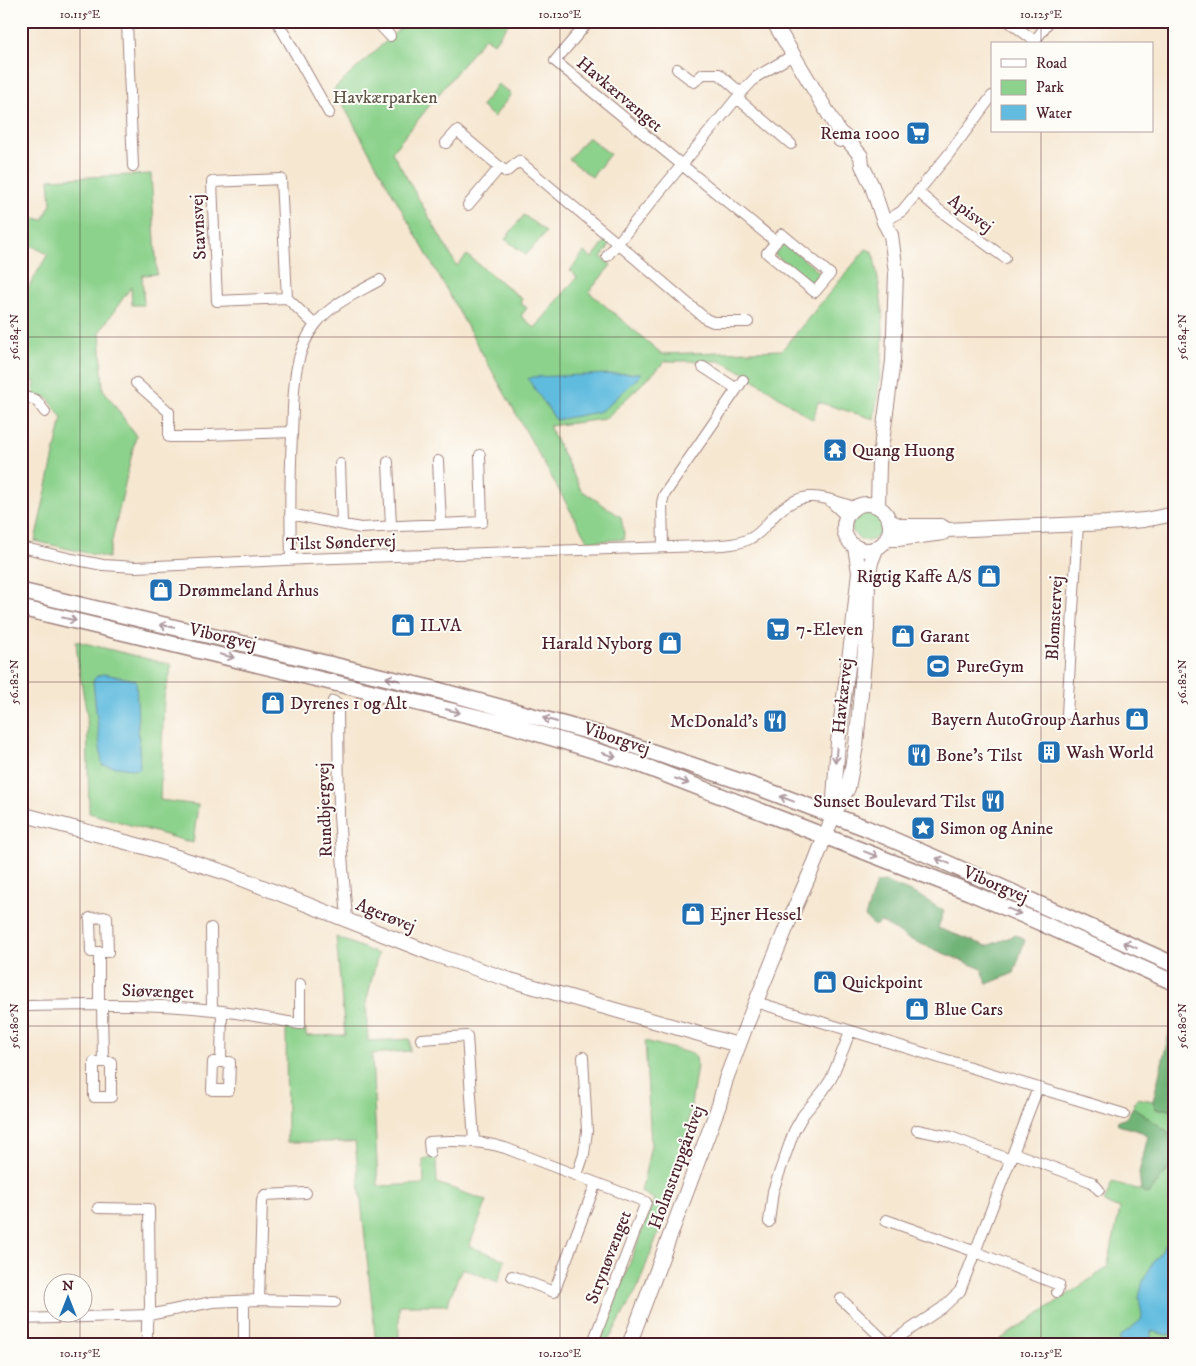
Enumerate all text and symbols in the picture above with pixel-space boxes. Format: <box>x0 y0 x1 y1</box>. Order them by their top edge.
text: 10.115°E <box>60 7 101 22</box>
text: 10.120°E <box>539 7 582 22</box>
text: 10.125°E <box>1020 7 1063 22</box>
legend <box>991 42 1154 132</box>
street label: Havkærvænget <box>572 52 667 137</box>
text: Road <box>1036 54 1068 73</box>
text: Park <box>1036 78 1065 97</box>
park label: Havkærparken <box>332 87 438 109</box>
text: Water <box>1035 104 1072 123</box>
supermarket icon: Rema 1000 <box>905 120 931 146</box>
place label: Rema 1000 <box>820 123 900 145</box>
street label: Apisvej <box>943 190 997 238</box>
street label: Stavnsvej <box>186 194 212 260</box>
text: 56.184°N <box>7 314 22 360</box>
text: 56.184°N <box>1175 314 1190 360</box>
temple icon: Quang Huong <box>822 437 848 463</box>
place label: Quang Huong <box>852 440 954 462</box>
street label: Tilst Søndervej <box>286 530 396 556</box>
shop icon: Rigtig Kaffe A/S <box>976 563 1002 589</box>
place label: Rigtig Kaffe A/S <box>856 566 972 588</box>
street label: Blomstervej <box>1042 575 1068 661</box>
shop icon: Drømmeland Århus <box>148 577 174 603</box>
place label: Drømmeland Århus <box>178 579 319 602</box>
shop icon: ILVA <box>390 612 416 638</box>
one-way arrow <box>60 615 76 624</box>
place label: ILVA <box>420 615 462 637</box>
supermarket icon: 7-Eleven <box>765 616 791 642</box>
street label: Viborgvej <box>186 618 259 655</box>
place label: 7-Eleven <box>796 619 864 641</box>
one-way arrow <box>159 621 175 630</box>
shop icon: Garant <box>890 623 916 649</box>
place label: Garant <box>920 626 970 648</box>
shop icon: Harald Nyborg <box>657 630 683 656</box>
place label: Harald Nyborg <box>541 633 652 655</box>
one-way arrow <box>218 652 234 661</box>
sports icon: PureGym <box>925 653 951 679</box>
place label: PureGym <box>956 656 1024 678</box>
street label: Havkærvej <box>828 657 858 735</box>
text: 56.182°N <box>7 659 22 705</box>
text: 56.182°N <box>1175 659 1190 705</box>
one-way arrow <box>385 674 401 683</box>
shop icon: Dyrenes 1 og Alt <box>260 690 286 716</box>
place label: Dyrenes 1 og Alt <box>290 693 407 715</box>
shop icon: Bayern AutoGroup Aarhus <box>1124 706 1150 732</box>
one-way arrow <box>444 707 460 716</box>
restaurant icon: McDonald's <box>762 708 788 734</box>
place label: Bayern AutoGroup Aarhus <box>931 709 1120 731</box>
place label: McDonald's <box>670 711 758 733</box>
one-way arrow <box>543 715 559 725</box>
street label: Viborgvej <box>580 718 653 760</box>
building icon: Wash World <box>1036 739 1062 765</box>
restaurant icon: Bone's Tilst <box>906 742 932 768</box>
place label: Wash World <box>1065 742 1154 764</box>
place label: Bone's Tilst <box>936 745 1023 767</box>
one-way arrow <box>832 747 841 763</box>
one-way arrow <box>601 751 617 760</box>
street label: Rundbjergvej <box>312 762 338 858</box>
one-way arrow <box>673 777 689 786</box>
restaurant icon: Sunset Boulevard Tilst <box>980 788 1006 814</box>
place label: Sunset Boulevard Tilst <box>813 791 976 813</box>
one-way arrow <box>780 794 796 803</box>
place icon: Simon og Anine <box>910 815 936 841</box>
place label: Simon og Anine <box>940 818 1053 840</box>
one-way arrow <box>863 850 878 859</box>
one-way arrow <box>936 856 951 866</box>
street label: Viborgvej <box>959 861 1031 908</box>
street label: Agerøvej <box>352 894 419 938</box>
shop icon: Ejner Hessel <box>680 901 706 927</box>
place label: Ejner Hessel <box>710 904 802 926</box>
one-way arrow <box>1006 907 1021 917</box>
one-way arrow <box>1123 940 1138 950</box>
shop icon: Quickpoint <box>812 969 838 995</box>
place label: Quickpoint <box>842 972 923 994</box>
street label: Siøvænget <box>121 980 195 1004</box>
shop icon: Blue Cars <box>904 996 930 1022</box>
place label: Blue Cars <box>934 999 1003 1021</box>
text: 56.180°N <box>7 1003 22 1049</box>
text: 56.180°N <box>1175 1003 1190 1049</box>
street label: Holmstrupgårdvej <box>644 1102 710 1232</box>
street label: Strynøvænget <box>581 1207 637 1307</box>
north arrow <box>42 1274 92 1324</box>
text: N <box>62 1277 74 1295</box>
text: 10.115°E <box>60 1346 101 1361</box>
text: 10.120°E <box>539 1346 582 1361</box>
text: 10.125°E <box>1020 1346 1063 1361</box>

